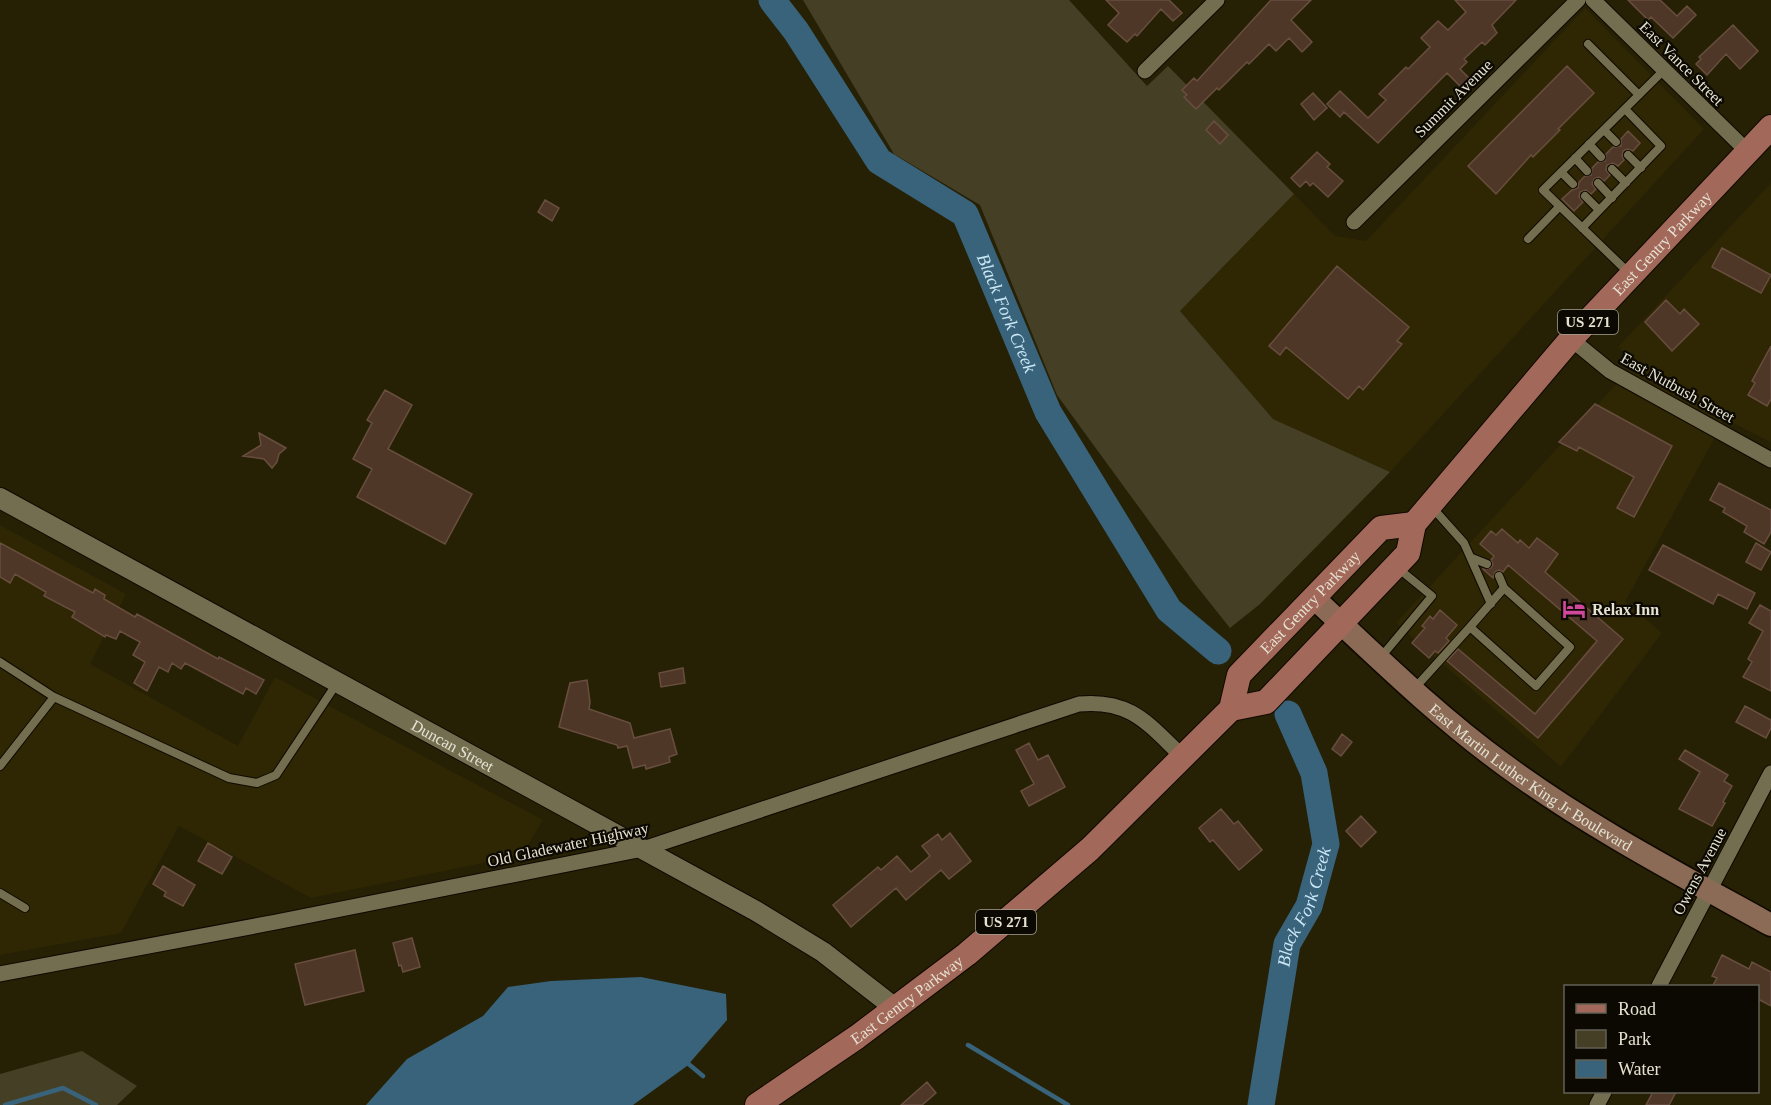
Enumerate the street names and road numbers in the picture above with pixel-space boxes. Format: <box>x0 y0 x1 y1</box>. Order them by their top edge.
street label: East Vance Street <box>1636 18 1728 109</box>
street label: Summit Avenue <box>1411 56 1496 141</box>
street label: East Gentry Parkway <box>1609 188 1716 298</box>
road number: US 271 <box>1558 310 1618 334</box>
street label: East Nutbush Street <box>1618 349 1738 426</box>
street label: East Gentry Parkway <box>1257 547 1364 657</box>
street label: East Martin Luther King Jr Boulevard <box>1426 700 1635 854</box>
street label: Duncan Street <box>409 717 497 775</box>
street label: Old Gladewater Highway <box>486 819 650 871</box>
street label: Owens Avenue <box>1669 825 1730 918</box>
road number: US 271 <box>976 910 1036 934</box>
street label: East Gentry Parkway <box>848 952 967 1048</box>

